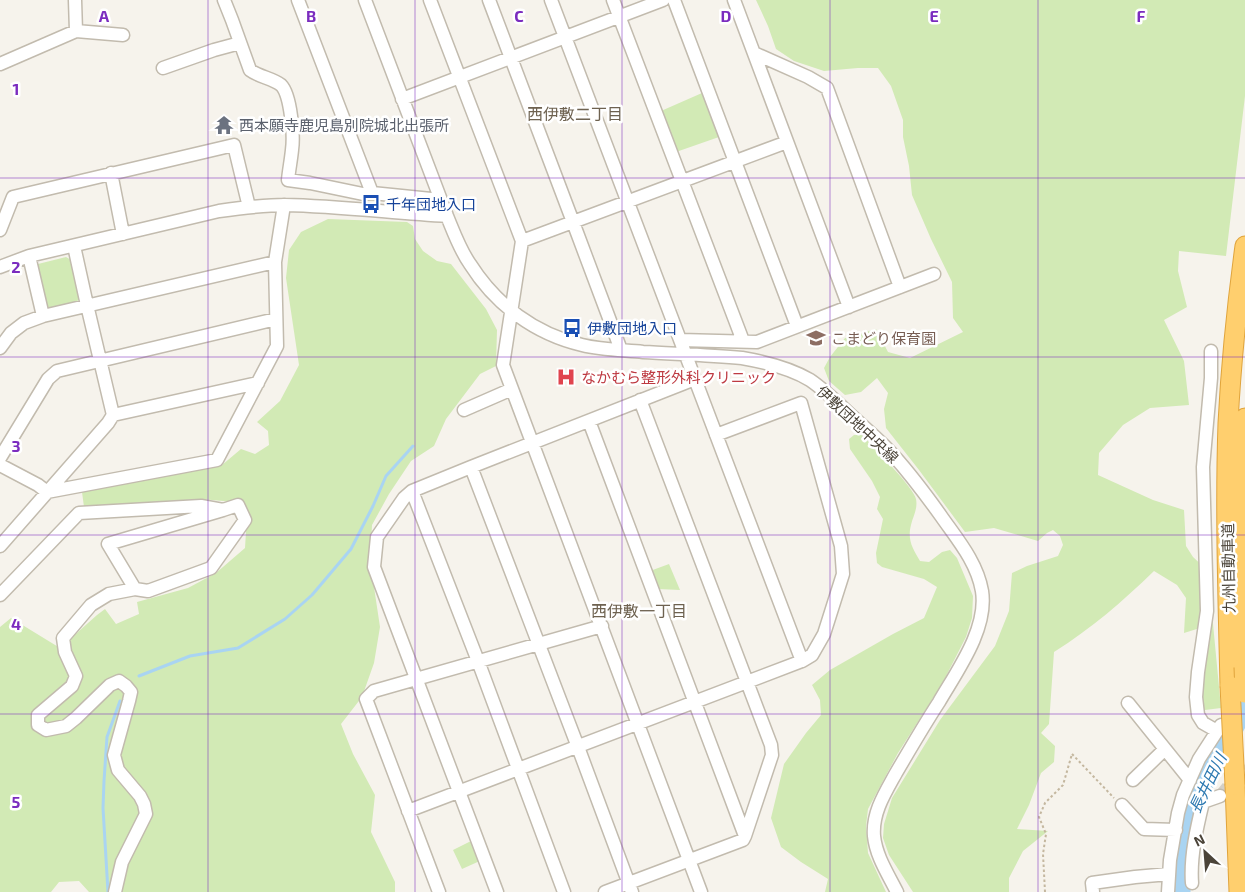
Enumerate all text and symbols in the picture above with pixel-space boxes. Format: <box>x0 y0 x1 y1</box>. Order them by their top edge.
text: A <box>99 6 110 25</box>
text: B <box>306 6 316 25</box>
text: C <box>514 6 524 25</box>
text: D <box>721 6 732 25</box>
text: E <box>929 6 939 25</box>
text: F <box>1137 6 1146 25</box>
text: 1 <box>13 79 19 98</box>
district label: 西伊敷二丁目 <box>527 104 623 123</box>
temple icon: 西本願寺鹿児島別院城北出張所 <box>213 114 235 136</box>
place label: 西本願寺鹿児島別院城北出張所 <box>239 116 449 134</box>
bus stop icon: 千年団地入口 <box>360 193 382 215</box>
place label: 千年団地入口 <box>386 195 476 213</box>
text: 2 <box>11 257 21 276</box>
bus stop icon: 伊敷団地入口 <box>561 317 583 339</box>
place label: 伊敷団地入口 <box>587 319 677 337</box>
school or university icon: こまどり保育園 <box>805 327 827 349</box>
place label: こまどり保育園 <box>831 329 936 347</box>
hospital icon: なかむら整形外科クリニック <box>555 366 577 388</box>
place label: なかむら整形外科クリニック <box>581 368 776 386</box>
street label: 伊敷団地中央線 <box>813 382 903 466</box>
text: 3 <box>11 436 21 455</box>
street label: 九州自動車道 <box>1218 523 1238 613</box>
district label: 西伊敷一丁目 <box>591 601 687 620</box>
text: 4 <box>11 614 21 633</box>
water label: 長井田川 <box>1184 748 1230 816</box>
text: 5 <box>12 792 21 811</box>
north arrow <box>1180 827 1230 877</box>
text: N <box>1191 830 1207 850</box>

